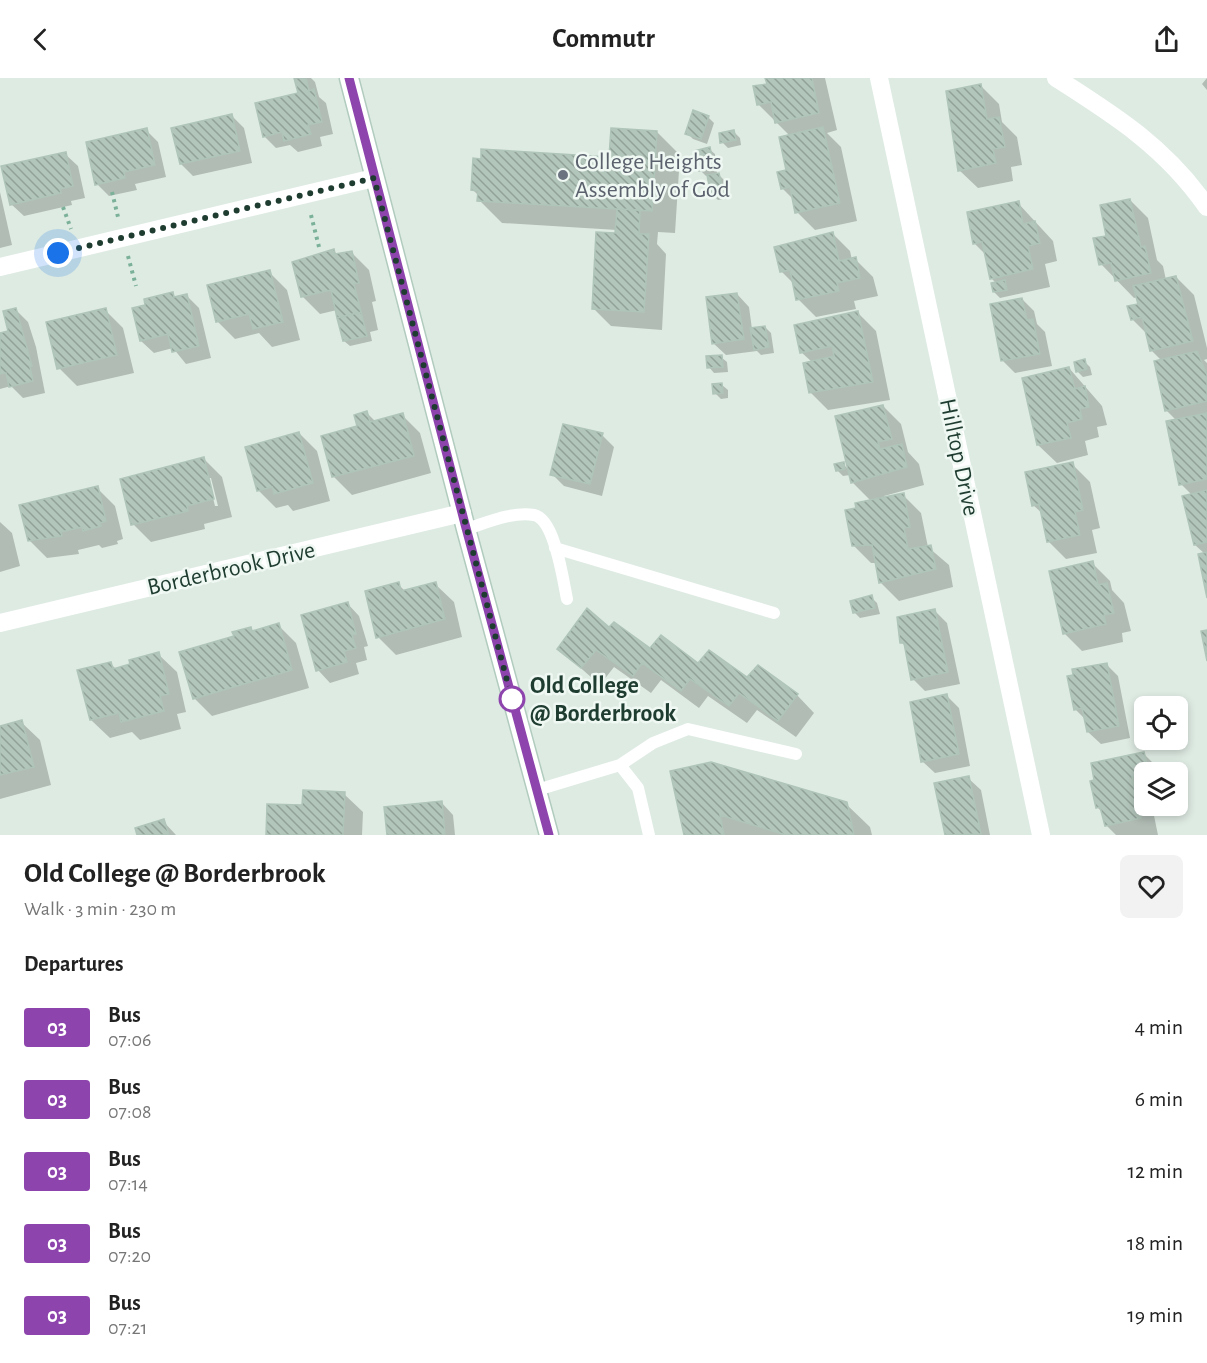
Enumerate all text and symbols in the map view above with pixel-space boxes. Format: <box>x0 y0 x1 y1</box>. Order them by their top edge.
icon: back <box>24 23 57 56</box>
icon: share <box>1150 23 1183 56</box>
text: Commutr <box>552 25 655 52</box>
place label: College Heights Assembly of God <box>575 150 730 202</box>
marker: College Heights Assembly of God <box>556 168 570 182</box>
your location <box>43 238 73 268</box>
street label: Hilltop Drive <box>935 396 983 518</box>
street label: Borderbrook Drive <box>145 538 317 600</box>
place label: Old College @ Borderbrook <box>530 674 676 726</box>
marker: Old College @ Borderbrook <box>499 686 525 712</box>
map controls <box>1134 696 1188 816</box>
button: locate <box>1134 696 1188 750</box>
button: layers <box>1134 762 1188 816</box>
button: heart <box>1120 855 1183 918</box>
text: Old College @ Borderbrook <box>24 860 326 888</box>
text: Walk · 3 min · 230 m <box>24 899 176 919</box>
text: Departures <box>24 953 124 975</box>
text: Bus <box>108 1004 141 1026</box>
text: 4 min <box>1135 1016 1183 1038</box>
text: 03 <box>47 1017 67 1038</box>
text: 07:06 <box>108 1030 151 1050</box>
text: Bus <box>108 1076 141 1098</box>
text: 6 min <box>1135 1088 1183 1110</box>
text: 03 <box>47 1089 67 1110</box>
text: 07:08 <box>108 1102 152 1122</box>
text: Bus <box>108 1148 141 1170</box>
text: 12 min <box>1128 1160 1183 1182</box>
text: 03 <box>47 1161 67 1182</box>
text: 07:14 <box>108 1174 148 1194</box>
text: Bus <box>108 1220 141 1242</box>
text: 18 min <box>1127 1232 1183 1254</box>
text: 03 <box>47 1233 67 1254</box>
text: 07:20 <box>108 1246 151 1266</box>
text: Bus <box>108 1292 141 1314</box>
text: 19 min <box>1127 1304 1183 1326</box>
text: 03 <box>47 1305 67 1326</box>
text: 07:21 <box>108 1318 147 1338</box>

